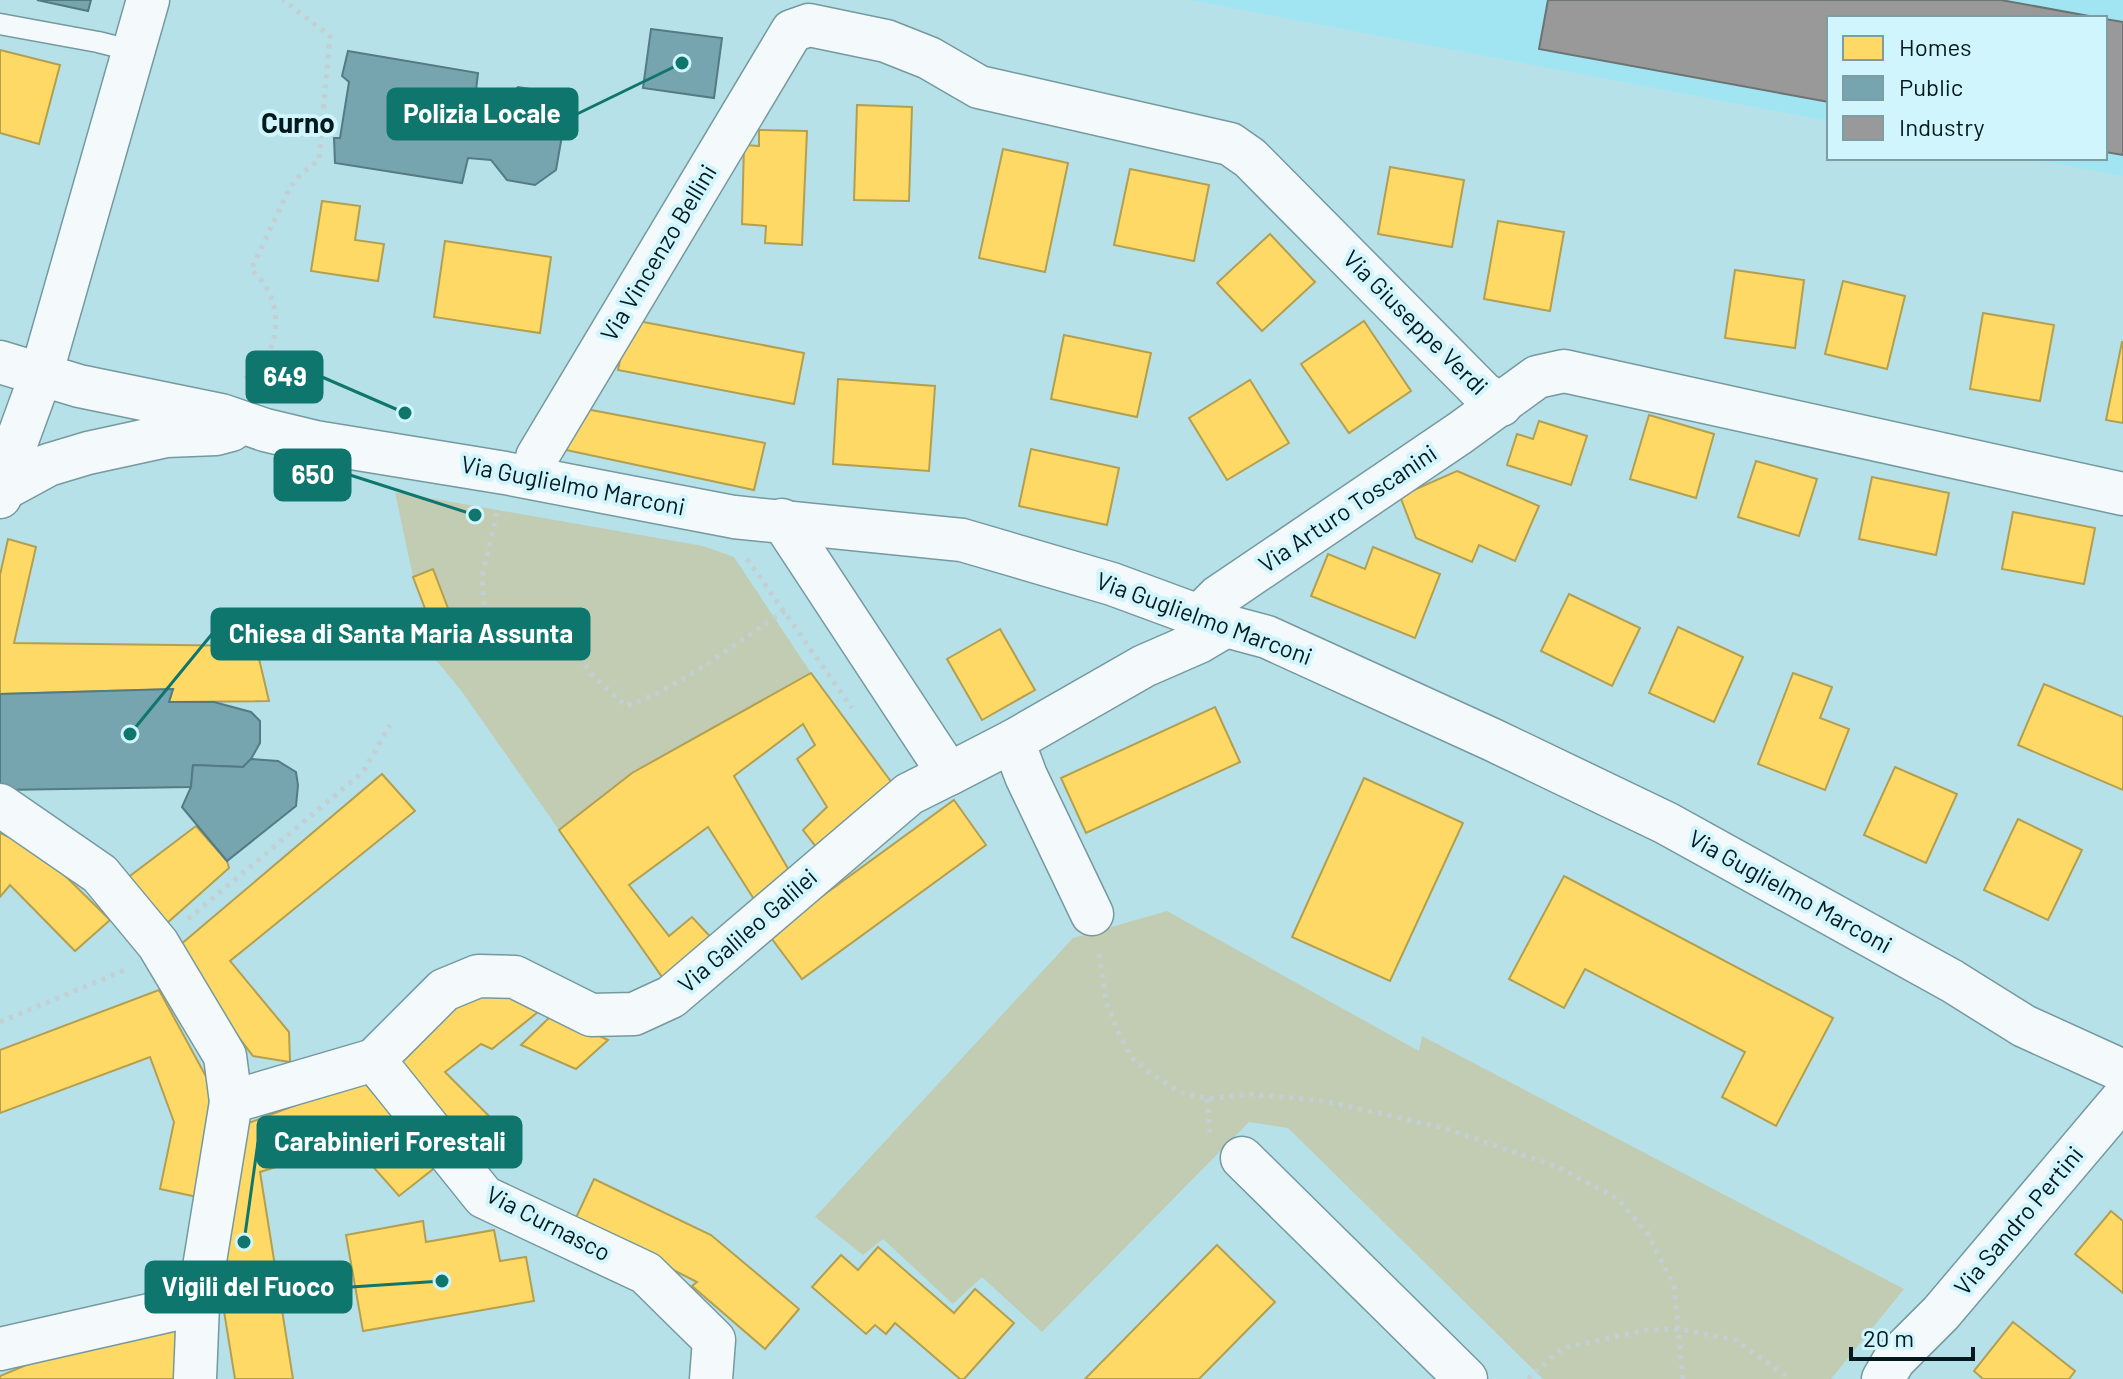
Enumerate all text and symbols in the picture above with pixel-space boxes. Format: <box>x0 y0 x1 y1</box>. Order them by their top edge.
legend <box>1827 16 2107 160</box>
text: Homes <box>1899 32 1972 61</box>
text: Public <box>1899 72 1963 101</box>
callout: Polizia Locale <box>388 89 577 139</box>
text: Polizia Locale <box>403 97 561 128</box>
district label: Curno <box>261 105 335 139</box>
text: Industry <box>1899 112 1985 141</box>
street label: Via Vincenzo Bellini <box>593 159 722 346</box>
street label: Via Giuseppe Verdi <box>1338 243 1495 400</box>
callout: 649 <box>247 352 322 402</box>
text: 649 <box>263 360 307 391</box>
street label: Via Arturo Toscanini <box>1253 437 1442 578</box>
street label: Via Guglielmo Marconi <box>459 449 688 520</box>
callout: 650 <box>275 450 350 500</box>
text: 650 <box>292 458 334 489</box>
street label: Via Guglielmo Marconi <box>1093 565 1317 670</box>
callout: Chiesa di Santa Maria Assunta <box>212 609 589 659</box>
text: Chiesa di Santa Maria Assunta <box>229 617 573 648</box>
street label: Via Guglielmo Marconi <box>1684 823 1897 959</box>
street label: Via Galileo Galilei <box>672 862 823 998</box>
callout: Carabinieri Forestali <box>258 1117 521 1167</box>
text: Carabinieri Forestali <box>274 1125 506 1156</box>
street label: Via Sandro Pertini <box>1947 1140 2089 1300</box>
street label: Via Curnasco <box>482 1179 616 1266</box>
callout: Vigili del Fuoco <box>146 1262 351 1312</box>
text: Vigili del Fuoco <box>161 1270 335 1301</box>
scale bar <box>1851 1311 1973 1361</box>
text: 20 m <box>1863 1323 1914 1352</box>

